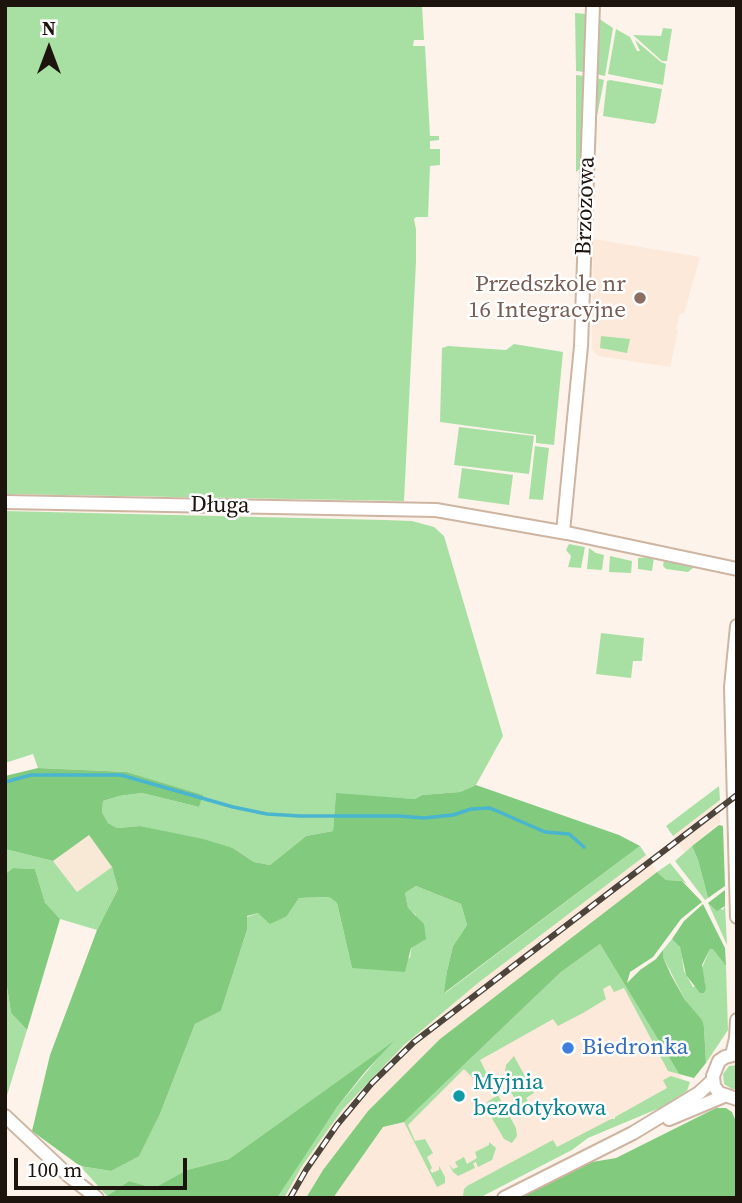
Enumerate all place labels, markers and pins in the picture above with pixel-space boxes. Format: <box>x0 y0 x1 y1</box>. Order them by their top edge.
place label: Przedszkole nr 16 Integracyjne <box>468 271 626 325</box>
marker: Przedszkole nr 16 Integracyjne <box>632 290 648 306</box>
place label: Biedronka <box>582 1034 688 1062</box>
marker: Biedronka <box>560 1040 576 1056</box>
place label: Myjnia bezdotykowa <box>473 1069 606 1123</box>
marker: Myjnia bezdotykowa <box>451 1088 467 1104</box>

